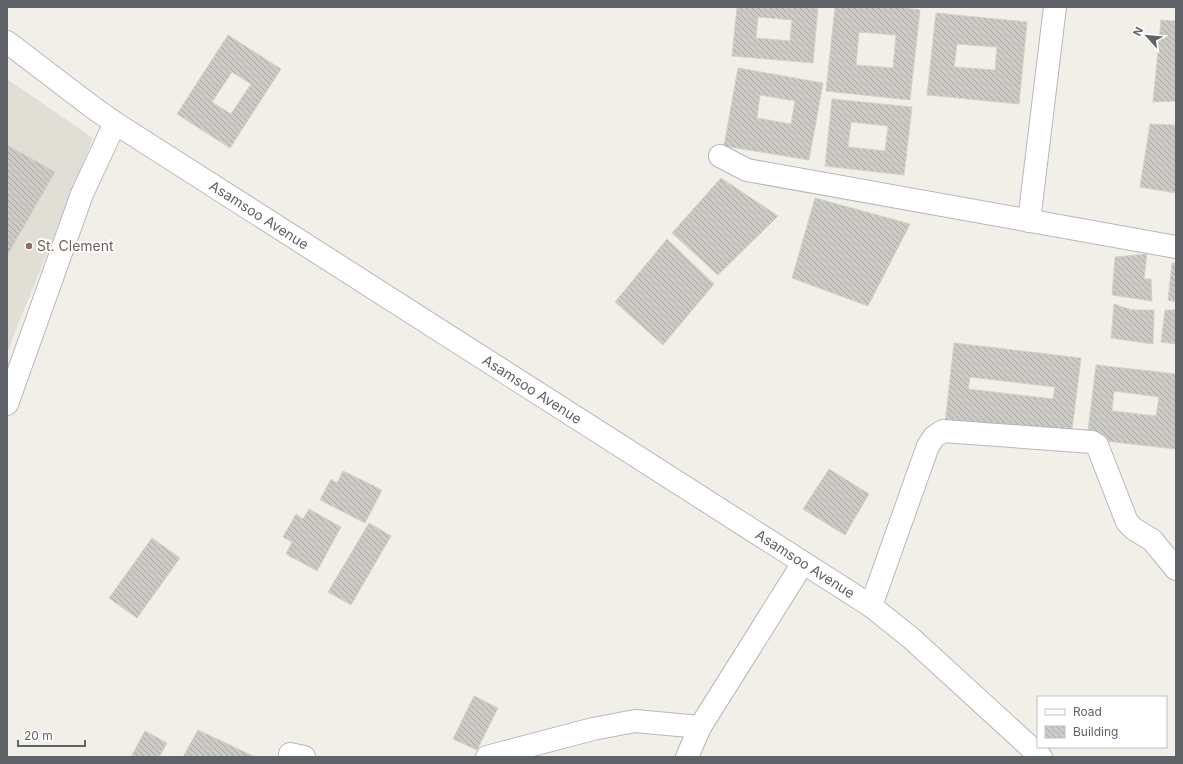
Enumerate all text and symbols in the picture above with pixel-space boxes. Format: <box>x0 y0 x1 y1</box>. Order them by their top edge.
north arrow <box>1127 16 1167 56</box>
text: N <box>1130 25 1146 38</box>
street label: Asamsoo Avenue <box>207 177 312 253</box>
place label: St. Clement <box>37 237 114 254</box>
marker: St. Clement <box>24 241 34 251</box>
street label: Asamsoo Avenue <box>480 351 585 427</box>
street label: Asamsoo Avenue <box>753 526 858 602</box>
legend <box>1037 696 1167 748</box>
text: Road <box>1073 704 1102 719</box>
scale bar <box>18 722 85 748</box>
text: Building <box>1073 724 1118 739</box>
text: 20 m <box>24 728 53 743</box>

